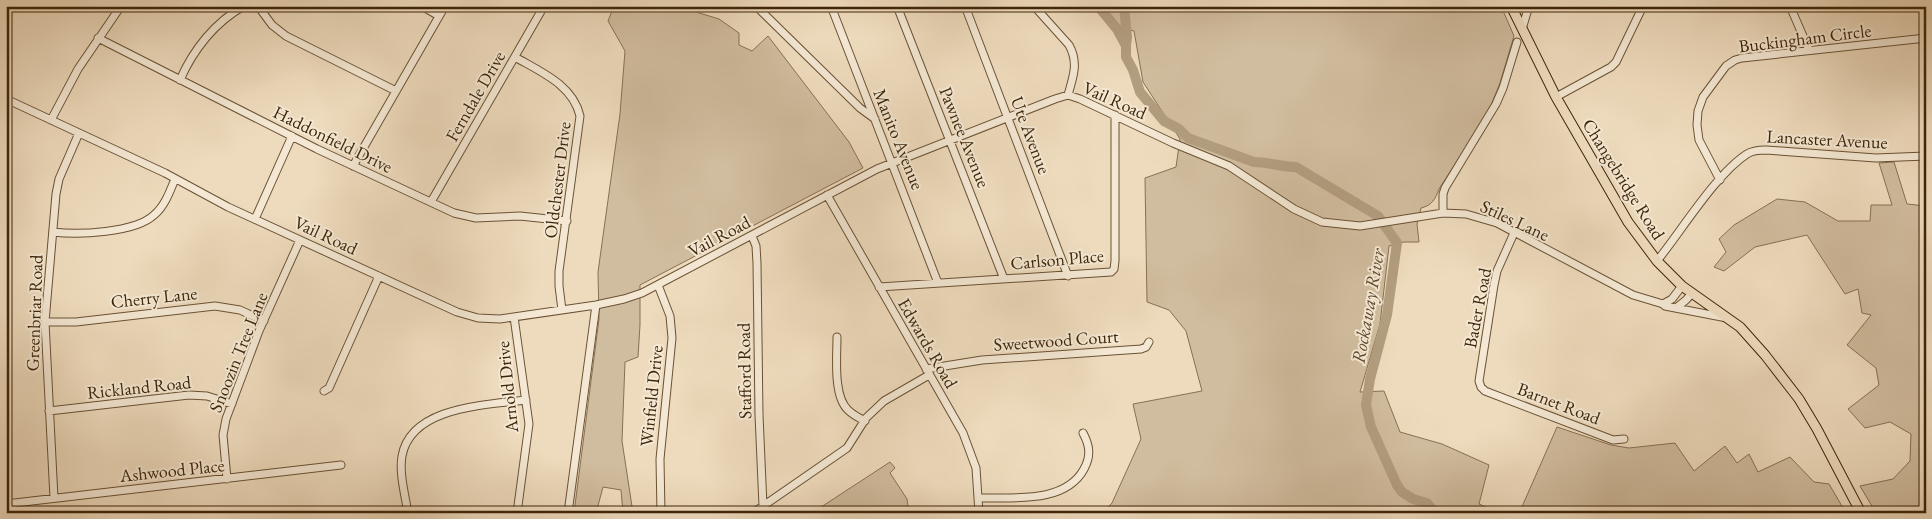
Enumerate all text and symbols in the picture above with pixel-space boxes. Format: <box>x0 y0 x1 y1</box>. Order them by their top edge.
street label: Buckingham Circle <box>1737 18 1873 58</box>
street label: Ferndale Drive <box>440 47 510 145</box>
street label: Vail Road <box>1079 76 1151 125</box>
street label: Pawnee Avenue <box>934 83 996 191</box>
street label: Manito Avenue <box>868 85 930 193</box>
street label: Ute Avenue <box>1006 93 1056 177</box>
street label: Haddonfield Drive <box>269 100 397 178</box>
street label: Changebridge Road <box>1578 114 1671 245</box>
street label: Oldchester Drive <box>538 120 576 240</box>
street label: Lancaster Avenue <box>1766 124 1888 154</box>
street label: Stiles Lane <box>1477 194 1553 246</box>
street label: Vail Road <box>291 210 362 260</box>
street label: Vail Road <box>684 210 755 262</box>
street label: Carlson Place <box>1009 243 1105 275</box>
water label: Rockaway River <box>1346 246 1391 365</box>
street label: Greenbriar Road <box>20 253 48 372</box>
street label: Bader Road <box>1458 265 1496 350</box>
street label: Cherry Lane <box>110 281 198 313</box>
street label: Snoozin Tree Lane <box>203 288 273 416</box>
street label: Edwards Road <box>893 294 963 393</box>
street label: Stafford Road <box>732 322 756 419</box>
street label: Sweetwood Court <box>993 324 1119 356</box>
street label: Arnold Drive <box>491 340 523 435</box>
street label: Winfield Drive <box>634 344 668 448</box>
street label: Rickland Road <box>86 370 193 404</box>
street label: Barnet Road <box>1514 377 1605 430</box>
street label: Ashwood Place <box>118 453 225 487</box>

